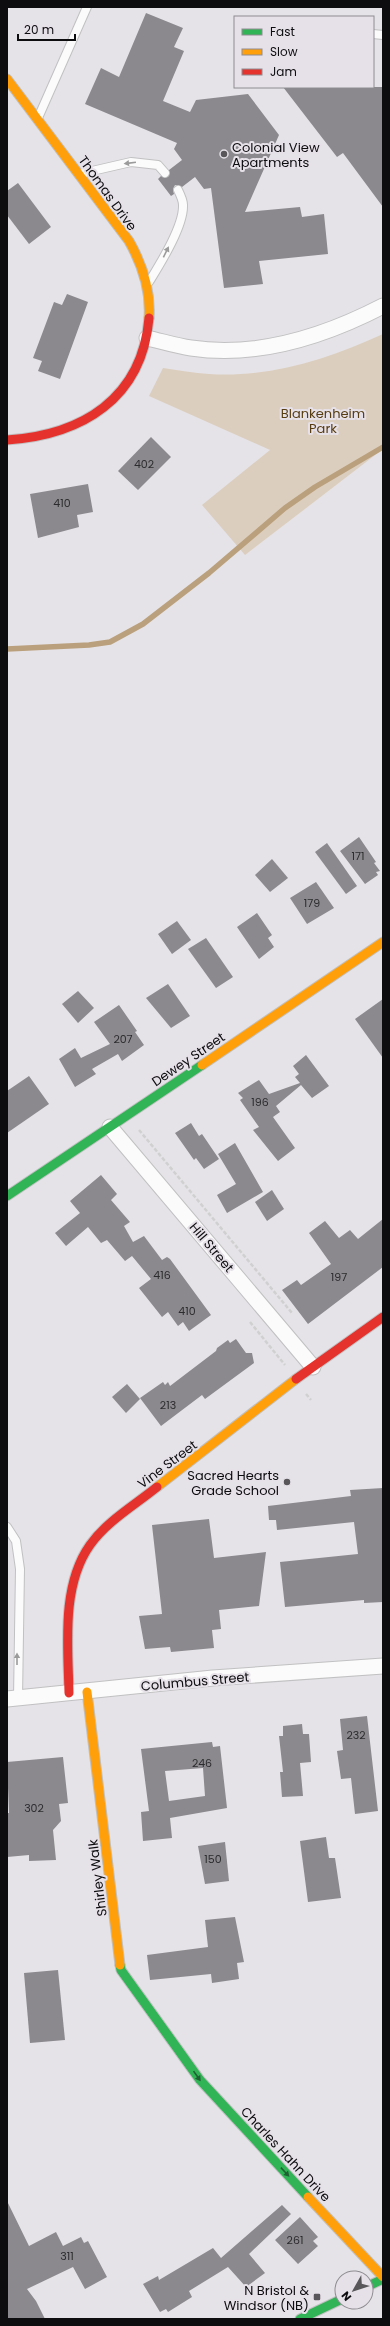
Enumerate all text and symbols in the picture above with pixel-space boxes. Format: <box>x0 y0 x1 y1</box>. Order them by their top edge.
scale bar <box>18 16 75 42</box>
legend <box>234 16 374 88</box>
text: 20 m <box>24 21 54 38</box>
text: Fast <box>270 23 295 40</box>
text: Slow <box>270 43 298 60</box>
text: Jam <box>270 63 297 80</box>
place label: Colonial View Apartments <box>232 138 320 172</box>
marker: Colonial View Apartments <box>219 149 229 159</box>
street label: Thomas Drive <box>74 152 141 235</box>
one-way arrow <box>124 160 136 166</box>
one-way arrow <box>163 247 169 258</box>
park label: Blankenheim Park <box>281 404 365 438</box>
house number: 402 <box>134 456 154 472</box>
house number: 410 <box>53 495 71 511</box>
house number: 171 <box>351 848 365 864</box>
house number: 179 <box>304 895 320 911</box>
street label: Dewey Street <box>148 1028 229 1091</box>
house number: 207 <box>113 1031 133 1047</box>
house number: 196 <box>251 1094 269 1110</box>
street label: Hill Street <box>185 1218 238 1277</box>
house number: 416 <box>153 1267 171 1283</box>
house number: 197 <box>331 1269 347 1285</box>
house number: 410 <box>178 1303 196 1319</box>
house number: 213 <box>160 1397 176 1413</box>
street label: Vine Street <box>134 1436 201 1493</box>
place label: Sacred Hearts Grade School <box>187 1466 279 1500</box>
marker: Sacred Hearts Grade School <box>282 1477 292 1487</box>
one-way arrow <box>14 1652 20 1665</box>
street label: Columbus Street <box>140 1667 250 1696</box>
house number: 232 <box>346 1727 366 1743</box>
house number: 246 <box>192 1755 212 1771</box>
house number: 302 <box>24 1800 44 1816</box>
street label: Shirley Walk <box>83 1838 112 1918</box>
house number: 150 <box>204 1851 222 1867</box>
one-way arrow <box>193 2071 201 2081</box>
street label: Charles Hahn Drive <box>236 2103 335 2206</box>
one-way arrow <box>280 2167 290 2177</box>
house number: 261 <box>287 2232 303 2248</box>
house number: 311 <box>60 2248 74 2264</box>
north arrow <box>334 2270 374 2310</box>
place label: N Bristol & Windsor (NB) <box>224 2281 309 2315</box>
text: N <box>337 2288 355 2305</box>
marker: N Bristol & Windsor (NB) <box>312 2292 322 2302</box>

